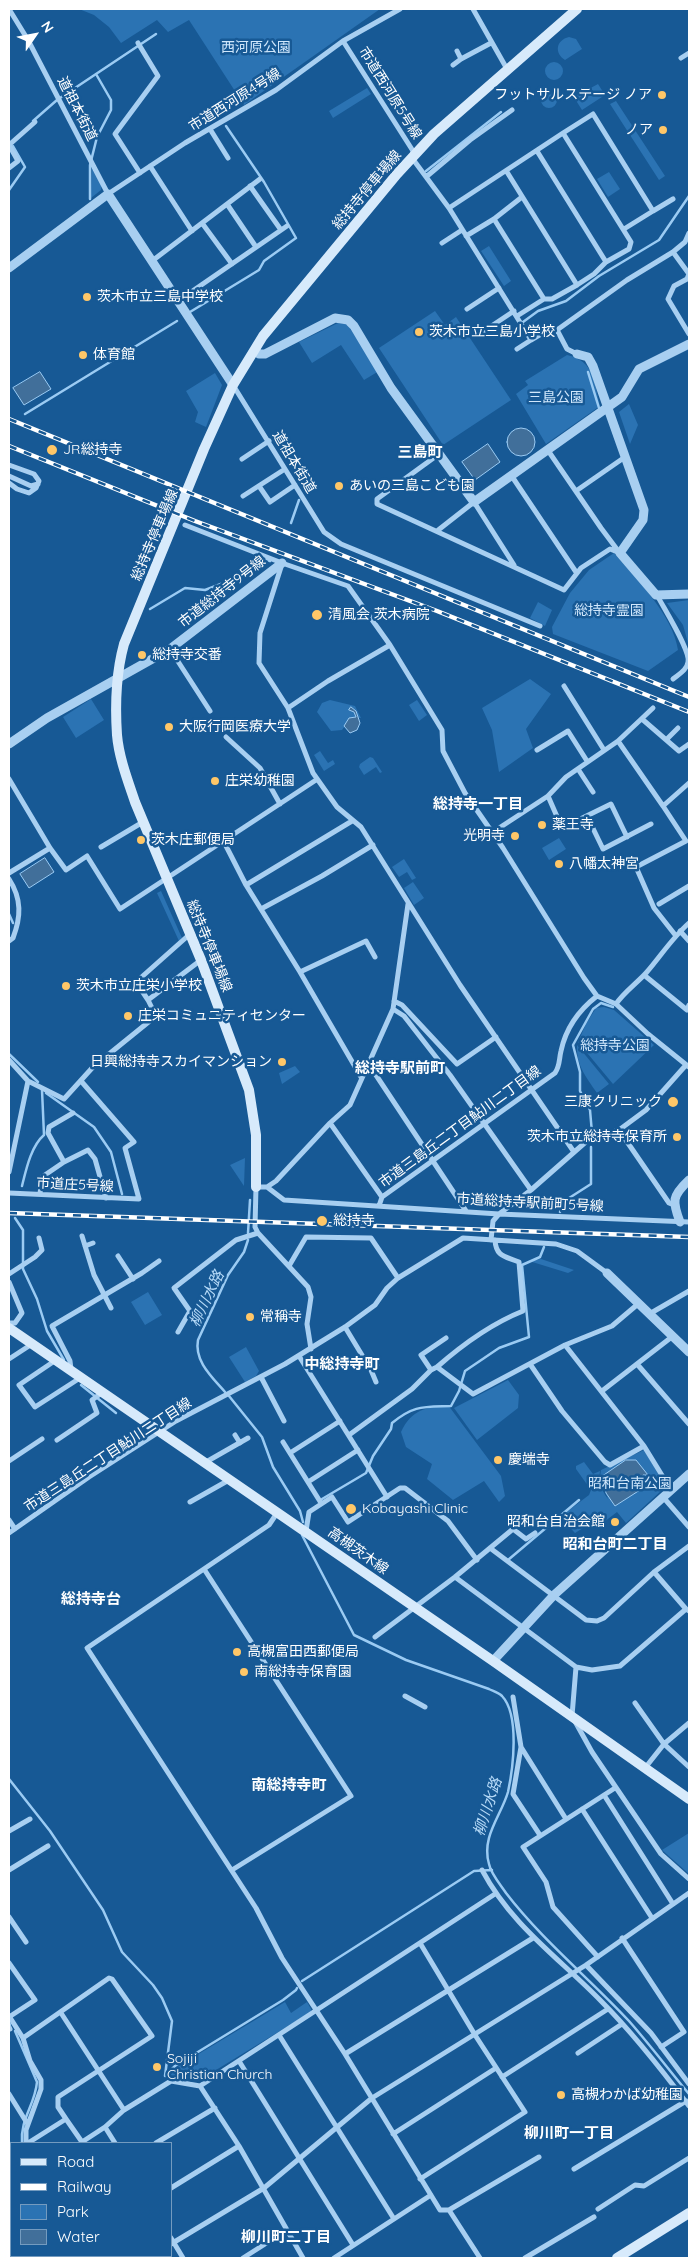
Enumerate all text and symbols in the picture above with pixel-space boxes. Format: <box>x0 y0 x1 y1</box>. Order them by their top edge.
north arrow <box>10 10 60 60</box>
text: N <box>37 18 58 36</box>
park label: 西河原公園 <box>221 40 291 56</box>
street label: 市道西河原5号線 <box>355 44 425 142</box>
street label: 市道西河原4号線 <box>186 65 284 135</box>
street label: 道祖本街道 <box>54 74 100 144</box>
place label: フットサルステージ ノア <box>494 87 652 103</box>
marker: フットサルステージ ノア <box>656 89 668 101</box>
place label: ノア <box>625 122 653 138</box>
marker: ノア <box>657 124 669 136</box>
street label: 総持寺停車場線 <box>329 147 405 233</box>
place label: 茨木市立三島中学校 <box>97 289 223 305</box>
marker: 茨木市立三島中学校 <box>81 291 93 303</box>
place label: 茨木市立三島小学校 <box>429 324 555 340</box>
marker: 茨木市立三島小学校 <box>413 326 425 338</box>
place label: 体育館 <box>93 347 135 363</box>
marker: 体育館 <box>77 349 89 361</box>
park label: 三島公園 <box>528 390 584 406</box>
street label: 道祖本街道 <box>269 428 319 496</box>
place label: JR総持寺 <box>63 442 122 458</box>
marker: JR総持寺 <box>45 443 59 457</box>
district label: 三島町 <box>398 443 442 461</box>
place label: あいの三島こども園 <box>349 478 475 494</box>
marker: あいの三島こども園 <box>333 480 345 492</box>
street label: 総持寺停車場線 <box>128 487 182 583</box>
street label: 市道総持寺9号線 <box>175 553 269 631</box>
park label: 総持寺霊園 <box>574 603 644 619</box>
place label: 清風会 茨木病院 <box>328 607 430 623</box>
marker: 清風会 茨木病院 <box>310 608 324 622</box>
place label: 総持寺交番 <box>152 647 222 663</box>
marker: 総持寺交番 <box>136 649 148 661</box>
place label: 大阪行岡医療大学 <box>179 719 291 735</box>
marker: 大阪行岡医療大学 <box>163 721 175 733</box>
place label: 庄栄幼稚園 <box>225 773 295 789</box>
marker: 庄栄幼稚園 <box>209 775 221 787</box>
district label: 総持寺一丁目 <box>433 795 523 813</box>
place label: 薬王寺 <box>552 817 594 833</box>
marker: 薬王寺 <box>536 819 548 831</box>
place label: 光明寺 <box>463 828 505 844</box>
marker: 光明寺 <box>509 830 521 842</box>
place label: 茨木庄郵便局 <box>151 832 235 848</box>
marker: 茨木庄郵便局 <box>135 834 147 846</box>
place label: 八幡太神宮 <box>569 856 639 872</box>
marker: 八幡太神宮 <box>553 858 565 870</box>
street label: 総持寺停車場線 <box>183 897 235 995</box>
place label: 茨木市立庄栄小学校 <box>76 978 202 994</box>
marker: 茨木市立庄栄小学校 <box>60 980 72 992</box>
place label: 庄栄コミュニティセンター <box>138 1008 306 1024</box>
marker: 庄栄コミュニティセンター <box>122 1010 134 1022</box>
park label: 総持寺公園 <box>580 1038 650 1054</box>
place label: 日興総持寺スカイマンション <box>90 1054 272 1070</box>
marker: 日興総持寺スカイマンション <box>276 1056 288 1068</box>
district label: 総持寺駅前町 <box>355 1059 445 1077</box>
street label: 市道三島丘二丁目鮎川二丁目線 <box>376 1063 544 1191</box>
place label: 三康クリニック <box>564 1094 662 1110</box>
marker: 三康クリニック <box>666 1095 680 1109</box>
place label: 茨木市立総持寺保育所 <box>527 1129 667 1145</box>
marker: 茨木市立総持寺保育所 <box>671 1131 683 1143</box>
street label: 市道庄5号線 <box>36 1175 114 1195</box>
street label: 市道総持寺駅前町5号線 <box>456 1191 604 1215</box>
place label: 総持寺 <box>333 1213 375 1229</box>
marker: 総持寺 <box>315 1214 329 1228</box>
water label: 柳川水路 <box>186 1268 228 1330</box>
place label: 常稱寺 <box>260 1309 302 1325</box>
marker: 常稱寺 <box>244 1311 256 1323</box>
district label: 中総持寺町 <box>305 1355 379 1373</box>
street label: 市道三島丘二丁目鮎川二丁目線 <box>21 1395 195 1515</box>
place label: 慶端寺 <box>508 1452 550 1468</box>
marker: 慶端寺 <box>492 1454 504 1466</box>
park label: 昭和台南公園 <box>588 1476 672 1492</box>
place label: Kobayashi Clinic <box>362 1501 468 1517</box>
marker: Kobayashi Clinic <box>344 1502 358 1516</box>
place label: 昭和台自治会館 <box>507 1514 605 1530</box>
marker: 昭和台自治会館 <box>609 1516 621 1528</box>
street label: 高槻茨木線 <box>325 1524 391 1578</box>
district label: 昭和台町二丁目 <box>563 1535 667 1553</box>
district label: 総持寺台 <box>61 1590 121 1608</box>
place label: 高槻富田西郵便局 <box>247 1644 359 1660</box>
marker: 高槻富田西郵便局 <box>231 1646 243 1658</box>
place label: 南総持寺保育園 <box>254 1664 352 1680</box>
marker: 南総持寺保育園 <box>238 1666 250 1678</box>
district label: 南総持寺町 <box>252 1776 326 1794</box>
water label: 柳川水路 <box>470 1776 506 1838</box>
place label: Sojiji Christian Church <box>167 2051 273 2084</box>
marker: Sojiji Christian Church <box>151 2061 163 2073</box>
place label: 高槻わかば幼稚園 <box>571 2087 683 2103</box>
marker: 高槻わかば幼稚園 <box>555 2089 567 2101</box>
district label: 柳川町一丁目 <box>524 2124 614 2142</box>
legend <box>10 2142 172 2257</box>
text: Road <box>57 2152 94 2171</box>
text: Railway <box>57 2177 112 2196</box>
text: Park <box>57 2202 89 2221</box>
text: Water <box>57 2227 100 2246</box>
district label: 柳川町二丁目 <box>241 2228 331 2246</box>

